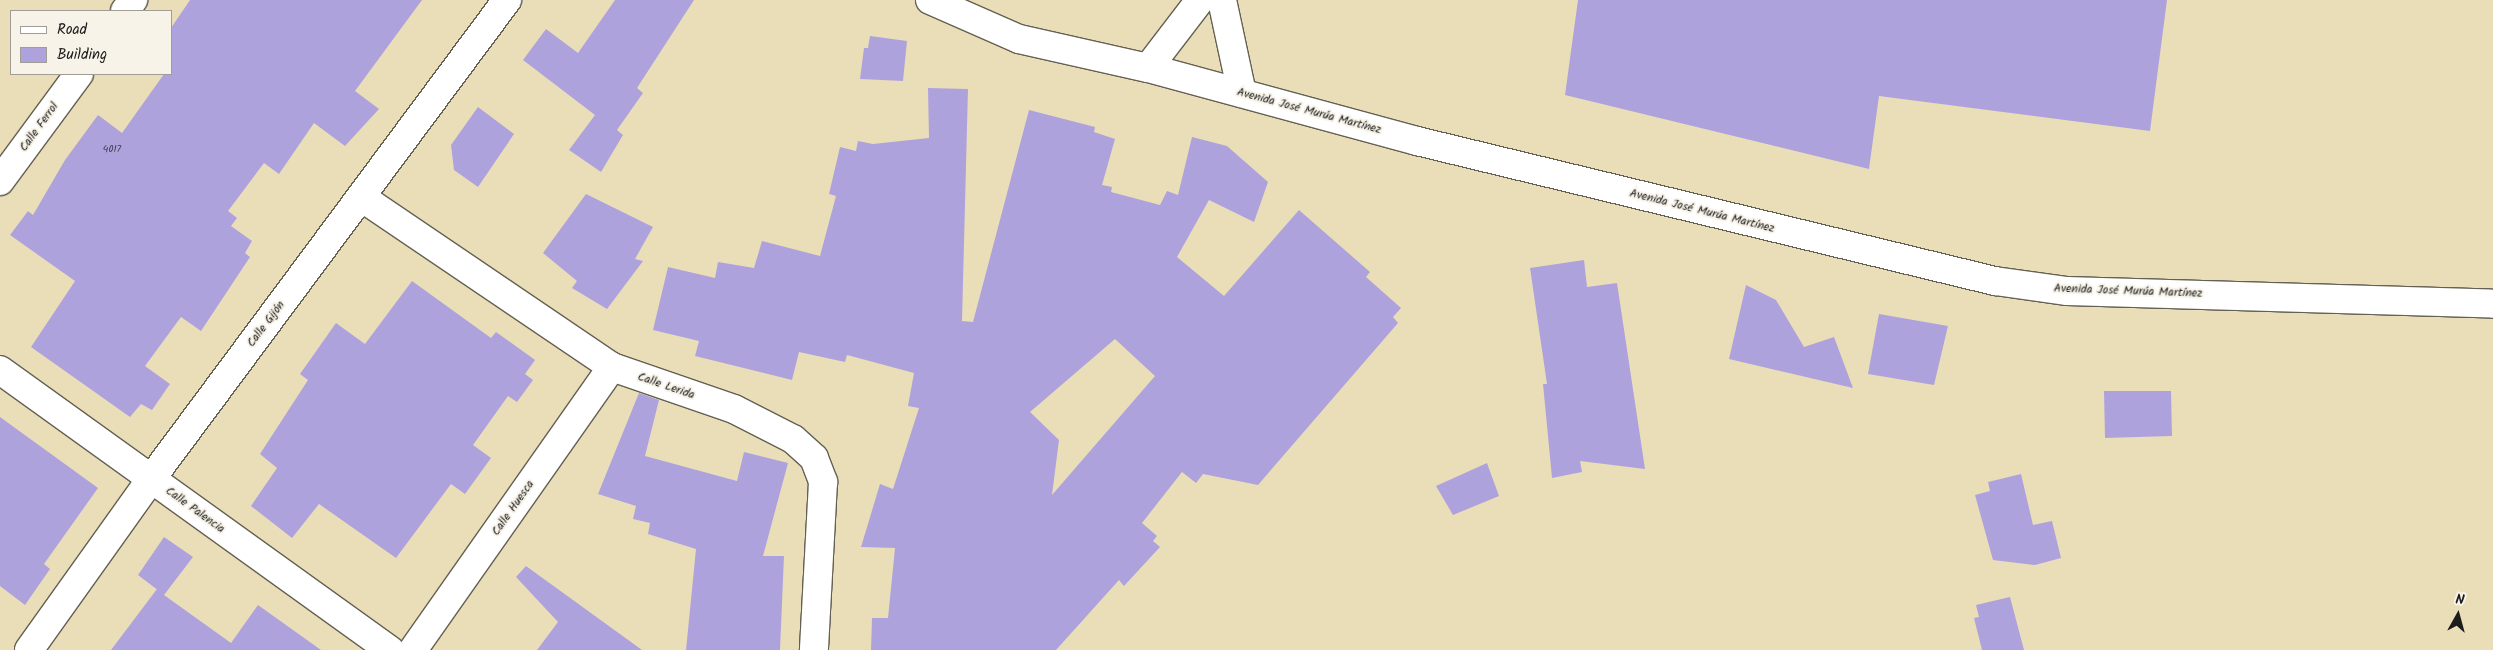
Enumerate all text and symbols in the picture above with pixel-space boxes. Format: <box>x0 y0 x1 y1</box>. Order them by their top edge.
legend <box>10 10 172 75</box>
text: Road <box>57 18 87 42</box>
text: Building <box>57 43 107 67</box>
street label: Avenida José Murúa Martínez <box>1235 85 1383 137</box>
street label: Calle Ferrol <box>16 100 62 154</box>
house number: 4017 <box>103 144 121 156</box>
street label: Avenida José Murúa Martínez <box>1628 186 1776 236</box>
street label: Avenida José Murúa Martínez <box>2053 281 2203 301</box>
street label: Calle Gijón <box>244 298 288 350</box>
street label: Calle Lerida <box>636 370 696 402</box>
street label: Calle Huesca <box>489 478 537 538</box>
street label: Calle Palencia <box>163 484 227 536</box>
text: N <box>2454 589 2466 612</box>
north arrow <box>2433 590 2483 640</box>

